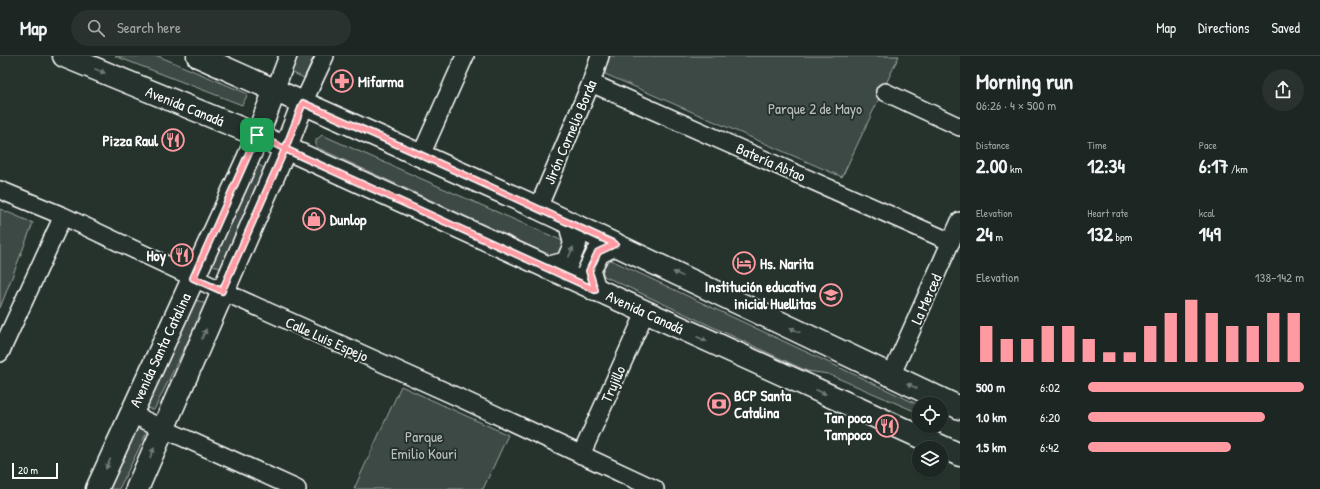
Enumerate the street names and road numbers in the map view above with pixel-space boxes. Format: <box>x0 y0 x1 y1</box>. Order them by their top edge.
street label: Jirón Cornelio Borda <box>538 76 602 188</box>
street label: Avenida Canadá <box>143 81 228 131</box>
street label: Batería Abtao <box>733 137 809 187</box>
street label: La Merced <box>906 270 946 328</box>
street label: Avenida Canadá <box>603 285 687 339</box>
street label: Avenida Santa Catalina <box>124 289 196 411</box>
street label: Calle Luis Espejo <box>282 311 372 367</box>
street label: Trujillo <box>596 362 630 406</box>

